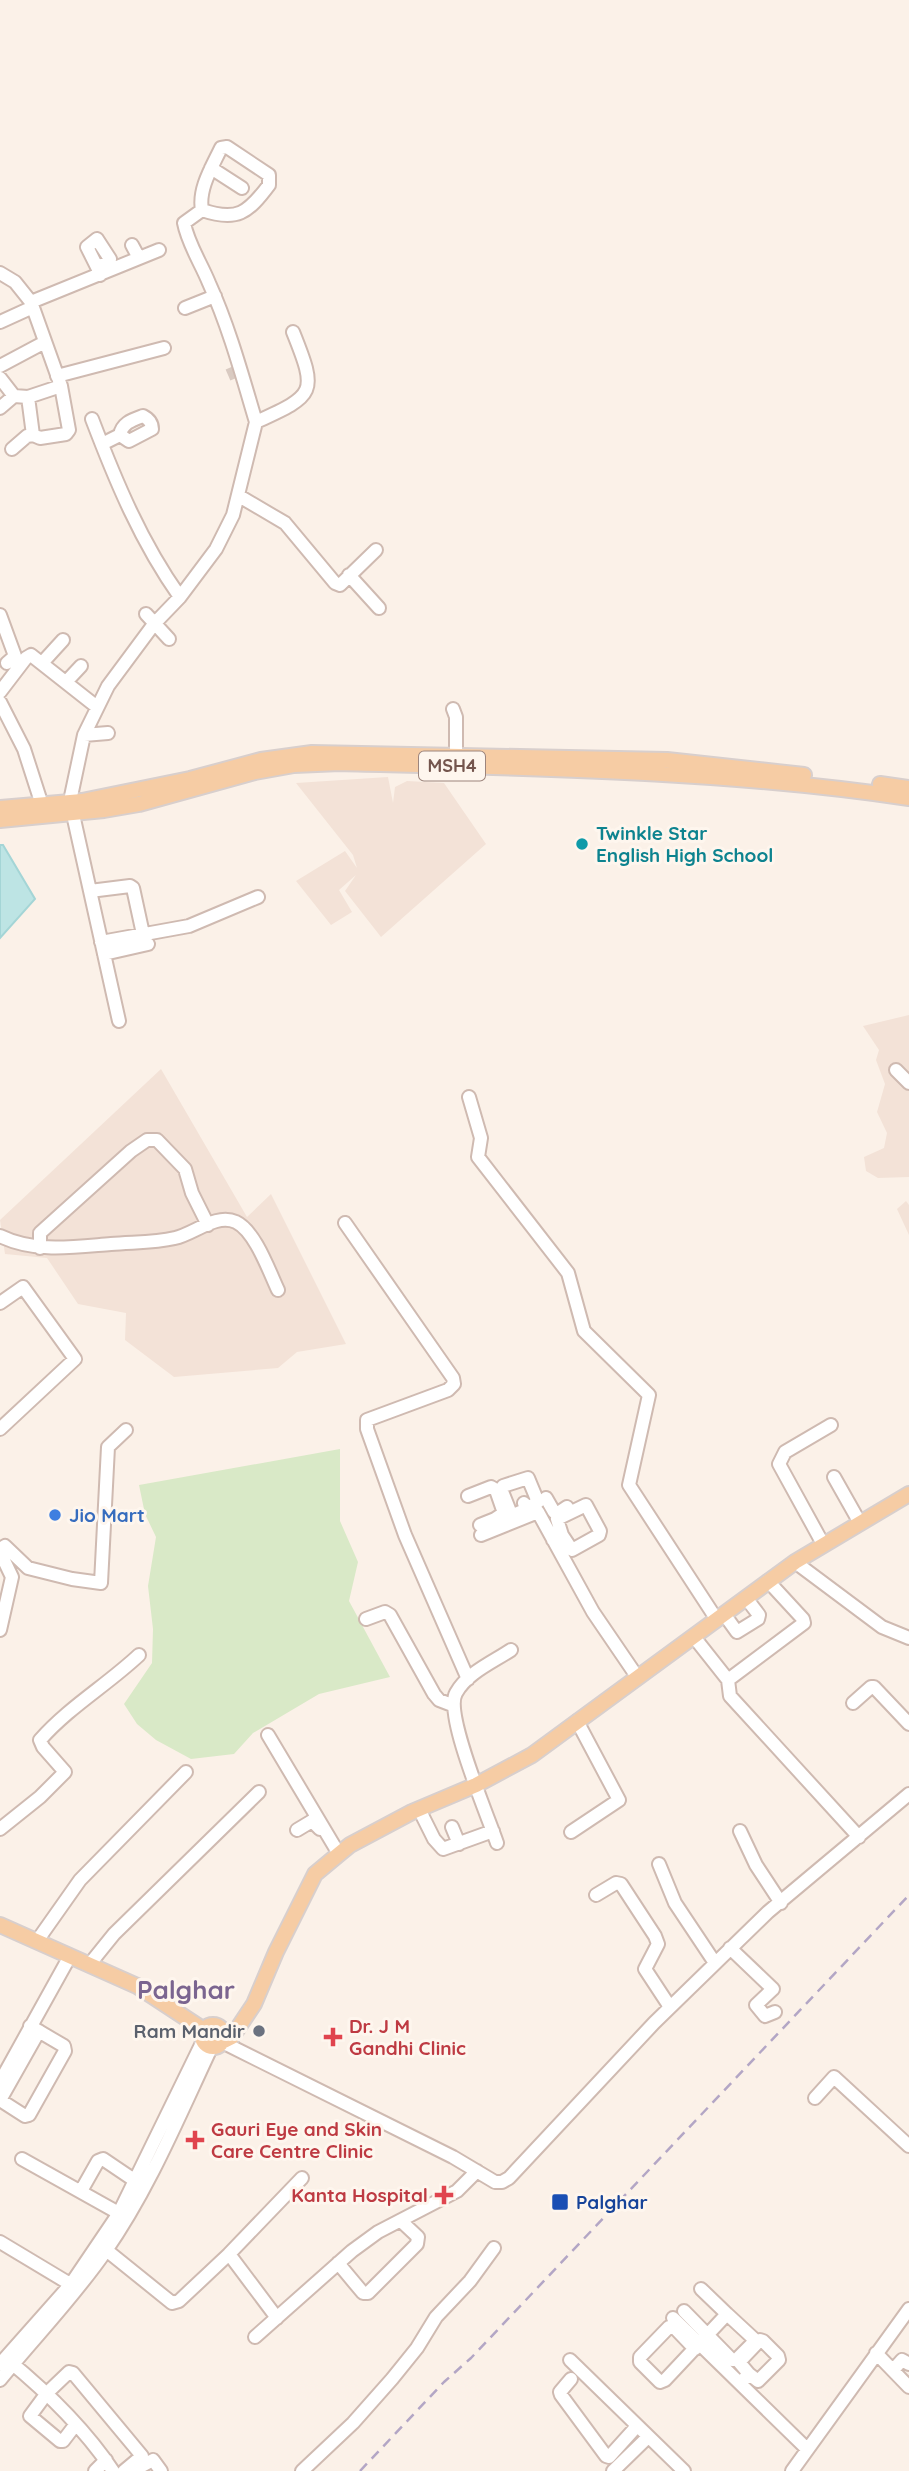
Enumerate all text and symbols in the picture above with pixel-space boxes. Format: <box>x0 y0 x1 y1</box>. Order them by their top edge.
road number: MSH4 <box>419 752 485 780</box>
place label: Twinkle Star English High School <box>596 821 773 867</box>
marker: Twinkle Star English High School <box>574 836 590 852</box>
place label: Jio Mart <box>69 1503 145 1527</box>
marker: Jio Mart <box>47 1507 63 1523</box>
district label: Palghar <box>137 1973 235 2006</box>
place label: Dr. J M Gandhi Clinic <box>349 2014 466 2060</box>
place label: Ram Mandir <box>134 2019 245 2043</box>
marker: Ram Mandir <box>251 2023 267 2039</box>
marker: Dr. J M Gandhi Clinic <box>323 2027 343 2047</box>
place label: Gauri Eye and Skin Care Centre Clinic <box>211 2117 382 2163</box>
marker: Gauri Eye and Skin Care Centre Clinic <box>185 2130 205 2150</box>
place label: Kanta Hospital <box>291 2183 428 2207</box>
marker: Kanta Hospital <box>434 2185 454 2205</box>
place label: Palghar <box>576 2190 648 2214</box>
marker: Palghar <box>550 2192 570 2212</box>

